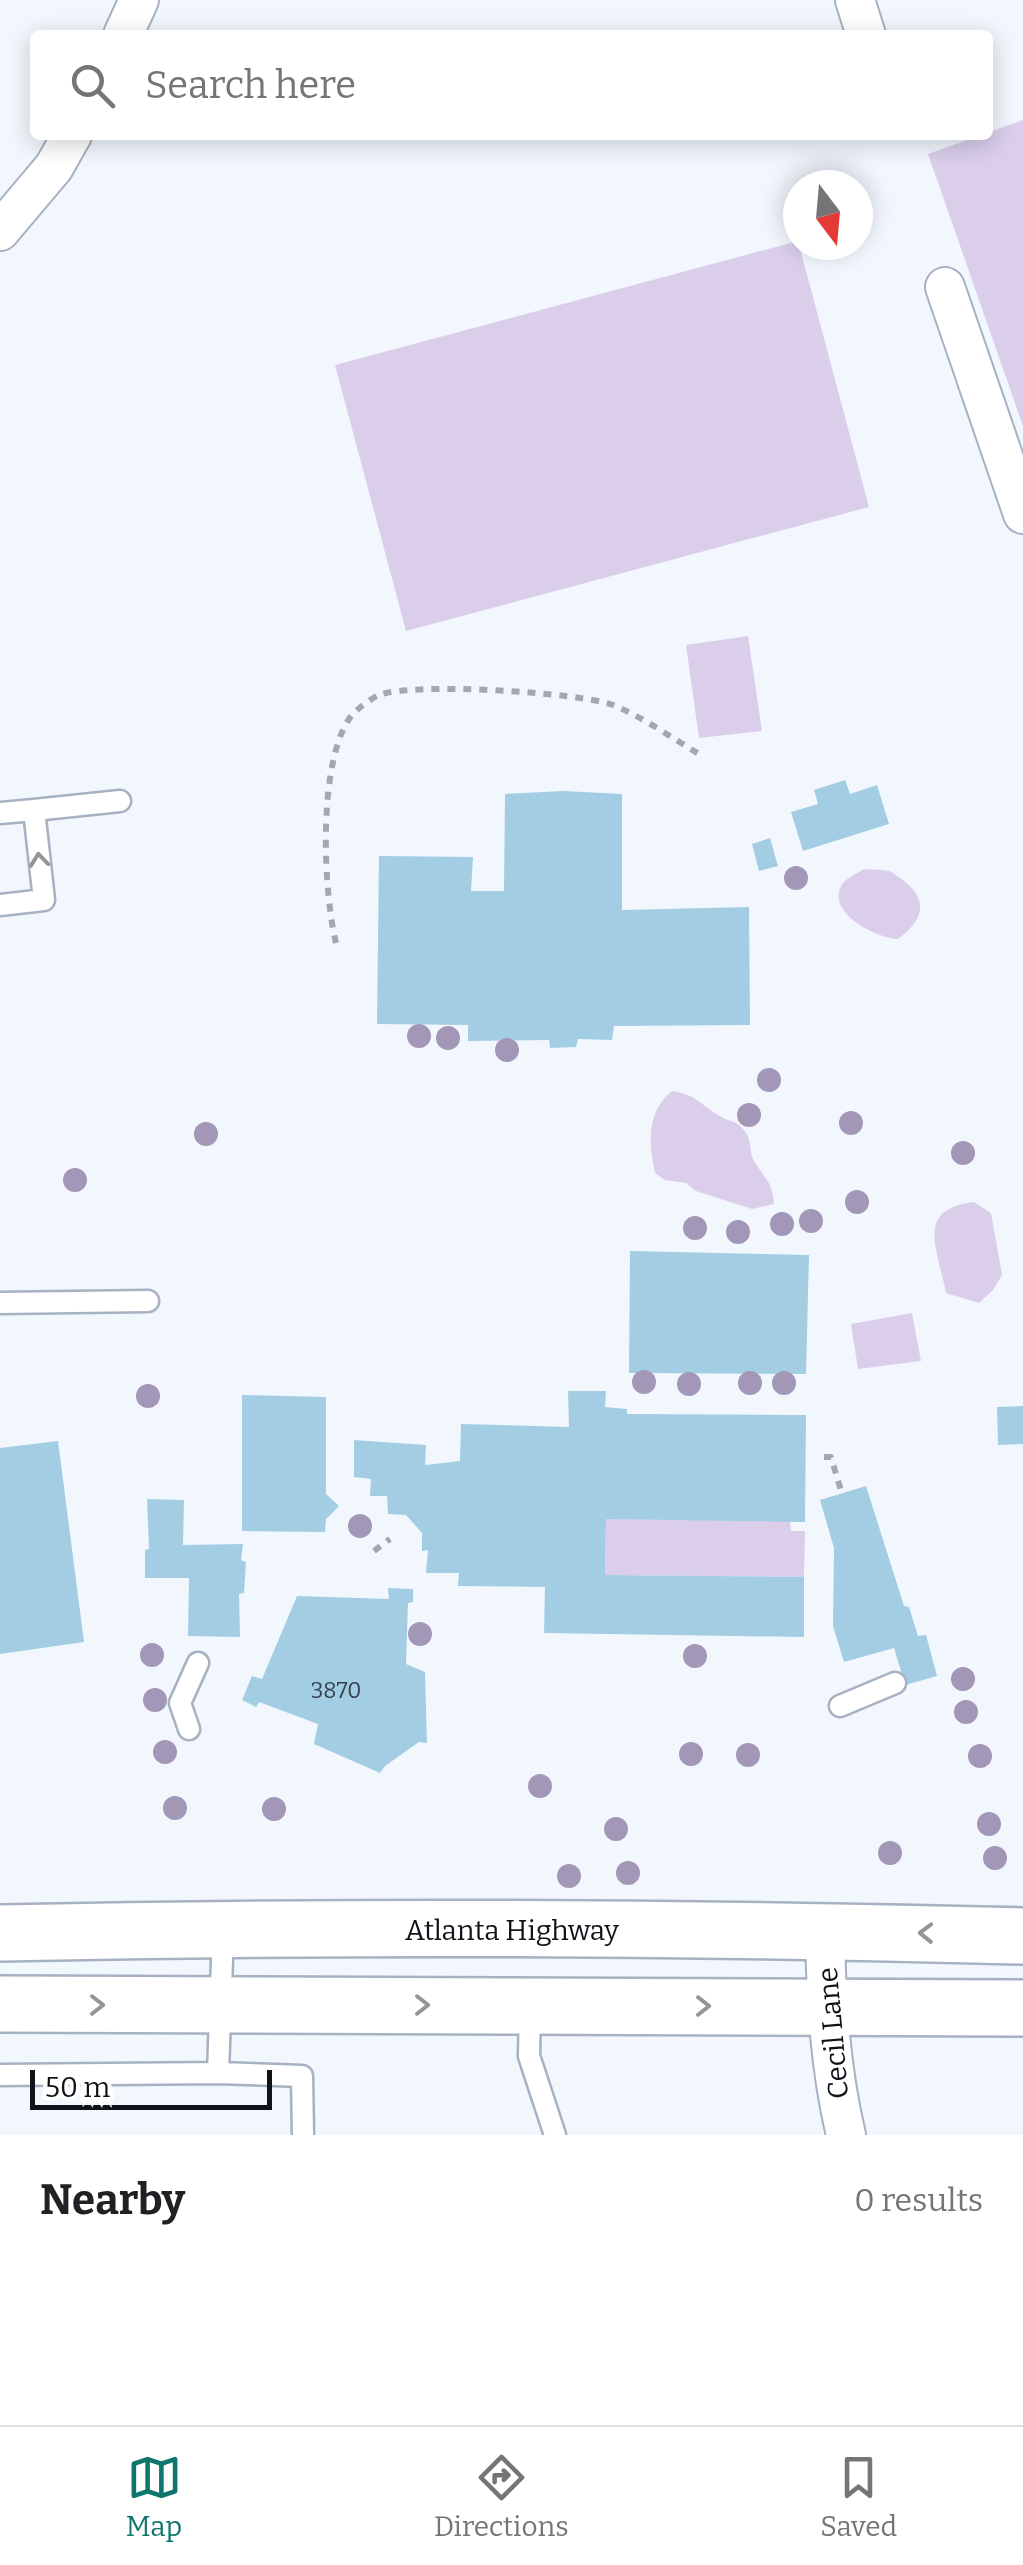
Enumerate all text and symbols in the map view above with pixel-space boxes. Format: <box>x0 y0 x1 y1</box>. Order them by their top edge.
search box <box>30 30 993 140</box>
icon: search <box>65 58 120 113</box>
text: Search here <box>145 62 356 108</box>
north arrow <box>783 170 873 260</box>
one-way arrow <box>29 851 50 867</box>
house number: 3870 <box>311 1677 361 1704</box>
street label: Atlanta Highway <box>405 1914 619 1947</box>
one-way arrow <box>917 1923 933 1944</box>
street label: Cecil Lane <box>811 1966 855 2100</box>
one-way arrow <box>90 1994 106 2016</box>
one-way arrow <box>415 1995 431 2016</box>
one-way arrow <box>696 1995 712 2017</box>
scale bar <box>30 2065 272 2110</box>
text: 50 m <box>45 2071 110 2104</box>
text: Nearby <box>40 2175 185 2225</box>
text: 0 results <box>854 2181 983 2219</box>
tab: Map <box>126 2450 182 2543</box>
tab: Directions <box>434 2450 569 2543</box>
tab: Saved <box>820 2450 897 2543</box>

